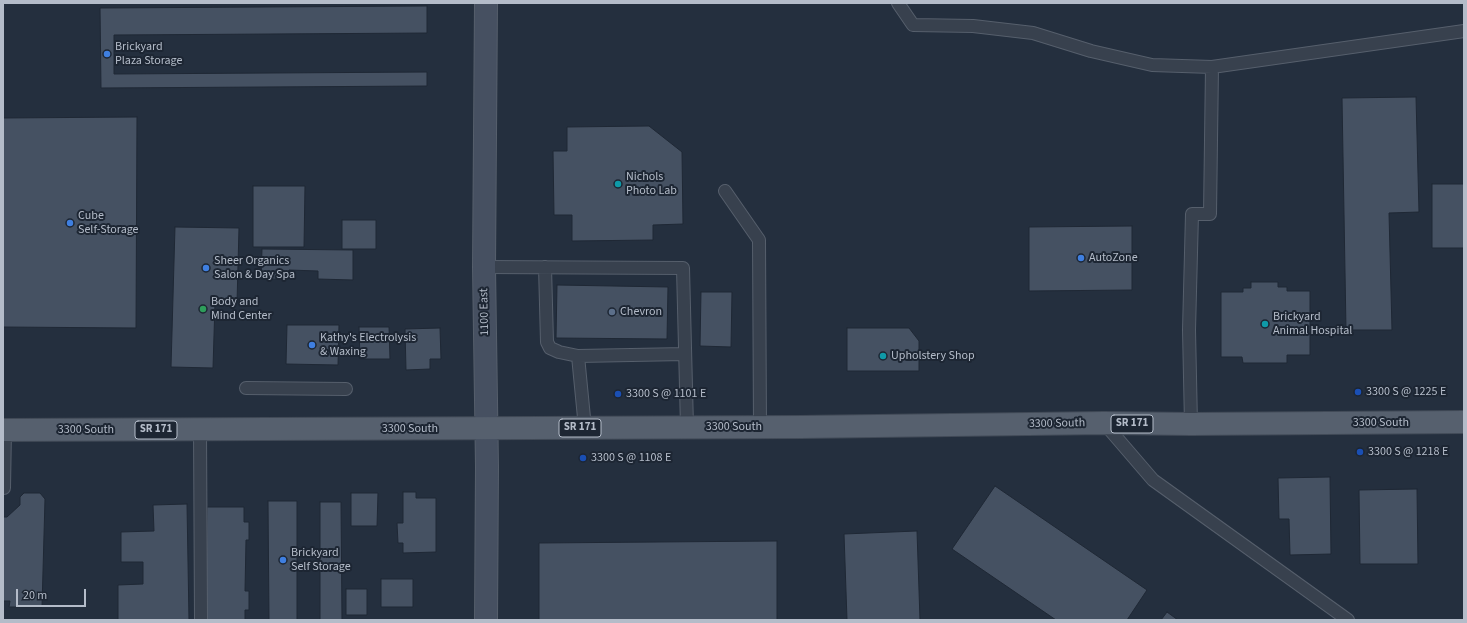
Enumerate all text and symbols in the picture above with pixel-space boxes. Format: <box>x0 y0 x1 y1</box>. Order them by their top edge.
place label: Brickyard Plaza Storage <box>115 40 182 68</box>
marker: Brickyard Plaza Storage <box>102 49 112 59</box>
place label: Nichols Photo Lab <box>626 170 677 198</box>
marker: Nichols Photo Lab <box>613 179 623 189</box>
place label: Cube Self-Storage <box>78 209 139 237</box>
marker: Cube Self-Storage <box>65 218 75 228</box>
place label: AutoZone <box>1089 251 1138 265</box>
marker: AutoZone <box>1076 253 1086 263</box>
place label: Sheer Organics Salon & Day Spa <box>214 254 295 282</box>
marker: Sheer Organics Salon & Day Spa <box>201 263 211 273</box>
street label: 1100 East <box>477 288 493 336</box>
place label: Body and Mind Center <box>211 295 272 323</box>
marker: Body and Mind Center <box>198 304 208 314</box>
place label: Chevron <box>620 305 662 319</box>
marker: Chevron <box>607 307 617 317</box>
place label: Brickyard Animal Hospital <box>1273 310 1352 338</box>
marker: Brickyard Animal Hospital <box>1260 319 1270 329</box>
place label: Kathy's Electrolysis & Waxing <box>320 331 416 359</box>
marker: Kathy's Electrolysis & Waxing <box>307 340 317 350</box>
place label: Upholstery Shop <box>891 349 975 363</box>
marker: Upholstery Shop <box>878 351 888 361</box>
place label: 3300 S @ 1225 E <box>1366 385 1446 399</box>
place label: 3300 S @ 1101 E <box>626 387 706 401</box>
marker: 3300 S @ 1225 E <box>1353 387 1363 397</box>
marker: 3300 S @ 1101 E <box>613 389 623 399</box>
road number: SR 171 <box>1111 415 1153 433</box>
street label: 3300 South <box>1029 416 1085 432</box>
street label: 3300 South <box>1353 416 1409 430</box>
road number: SR 171 <box>559 419 601 437</box>
street label: 3300 South <box>706 420 762 434</box>
road number: SR 171 <box>135 421 177 439</box>
street label: 3300 South <box>382 422 438 436</box>
street label: 3300 South <box>58 423 114 437</box>
place label: 3300 S @ 1218 E <box>1368 445 1448 459</box>
marker: 3300 S @ 1218 E <box>1355 447 1365 457</box>
place label: 3300 S @ 1108 E <box>591 451 671 465</box>
marker: 3300 S @ 1108 E <box>578 453 588 463</box>
place label: Brickyard Self Storage <box>291 546 351 574</box>
marker: Brickyard Self Storage <box>278 555 288 565</box>
scale bar <box>18 581 88 607</box>
text: 20 m <box>23 587 47 604</box>

